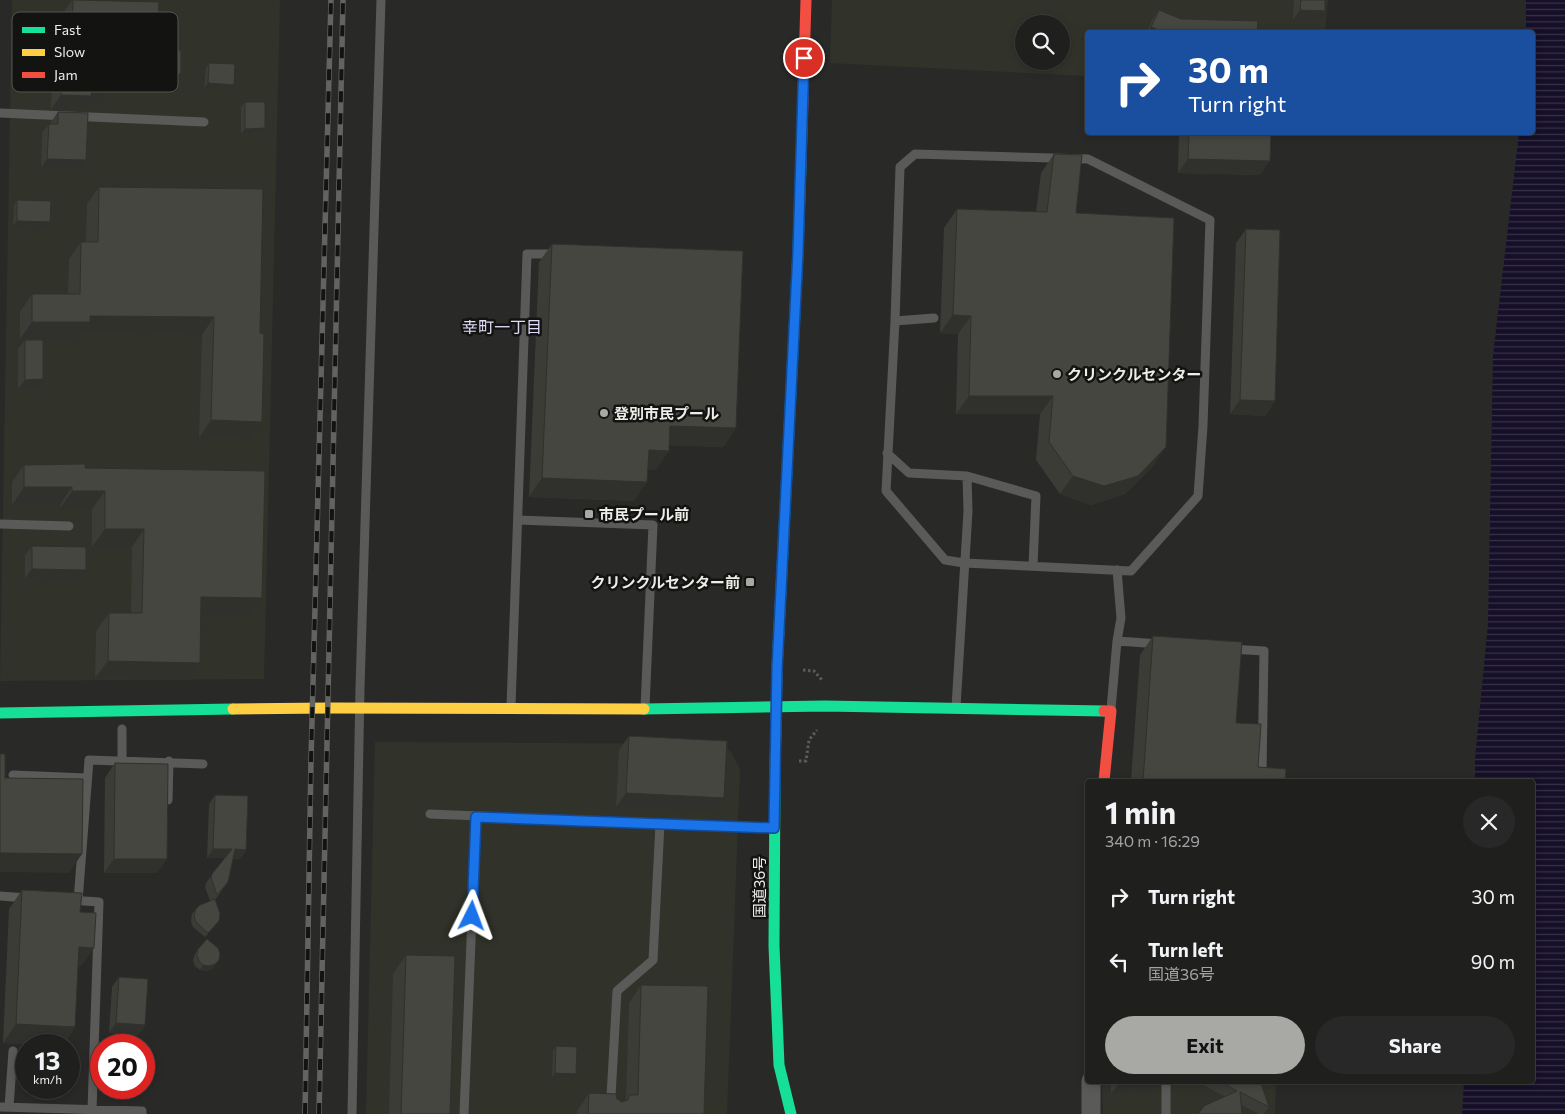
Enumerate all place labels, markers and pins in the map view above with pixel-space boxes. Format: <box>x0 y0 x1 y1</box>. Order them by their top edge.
pin <box>783 37 825 79</box>
place label: クリンクルセンター <box>1067 365 1202 383</box>
marker: クリンクルセンター <box>1051 368 1063 380</box>
place label: 登別市民プール <box>614 404 719 422</box>
marker: 登別市民プール <box>598 407 610 419</box>
place label: 市民プール前 <box>599 505 689 523</box>
marker: 市民プール前 <box>583 508 595 520</box>
place label: クリンクルセンター前 <box>590 573 740 591</box>
marker: クリンクルセンター前 <box>744 576 756 588</box>

